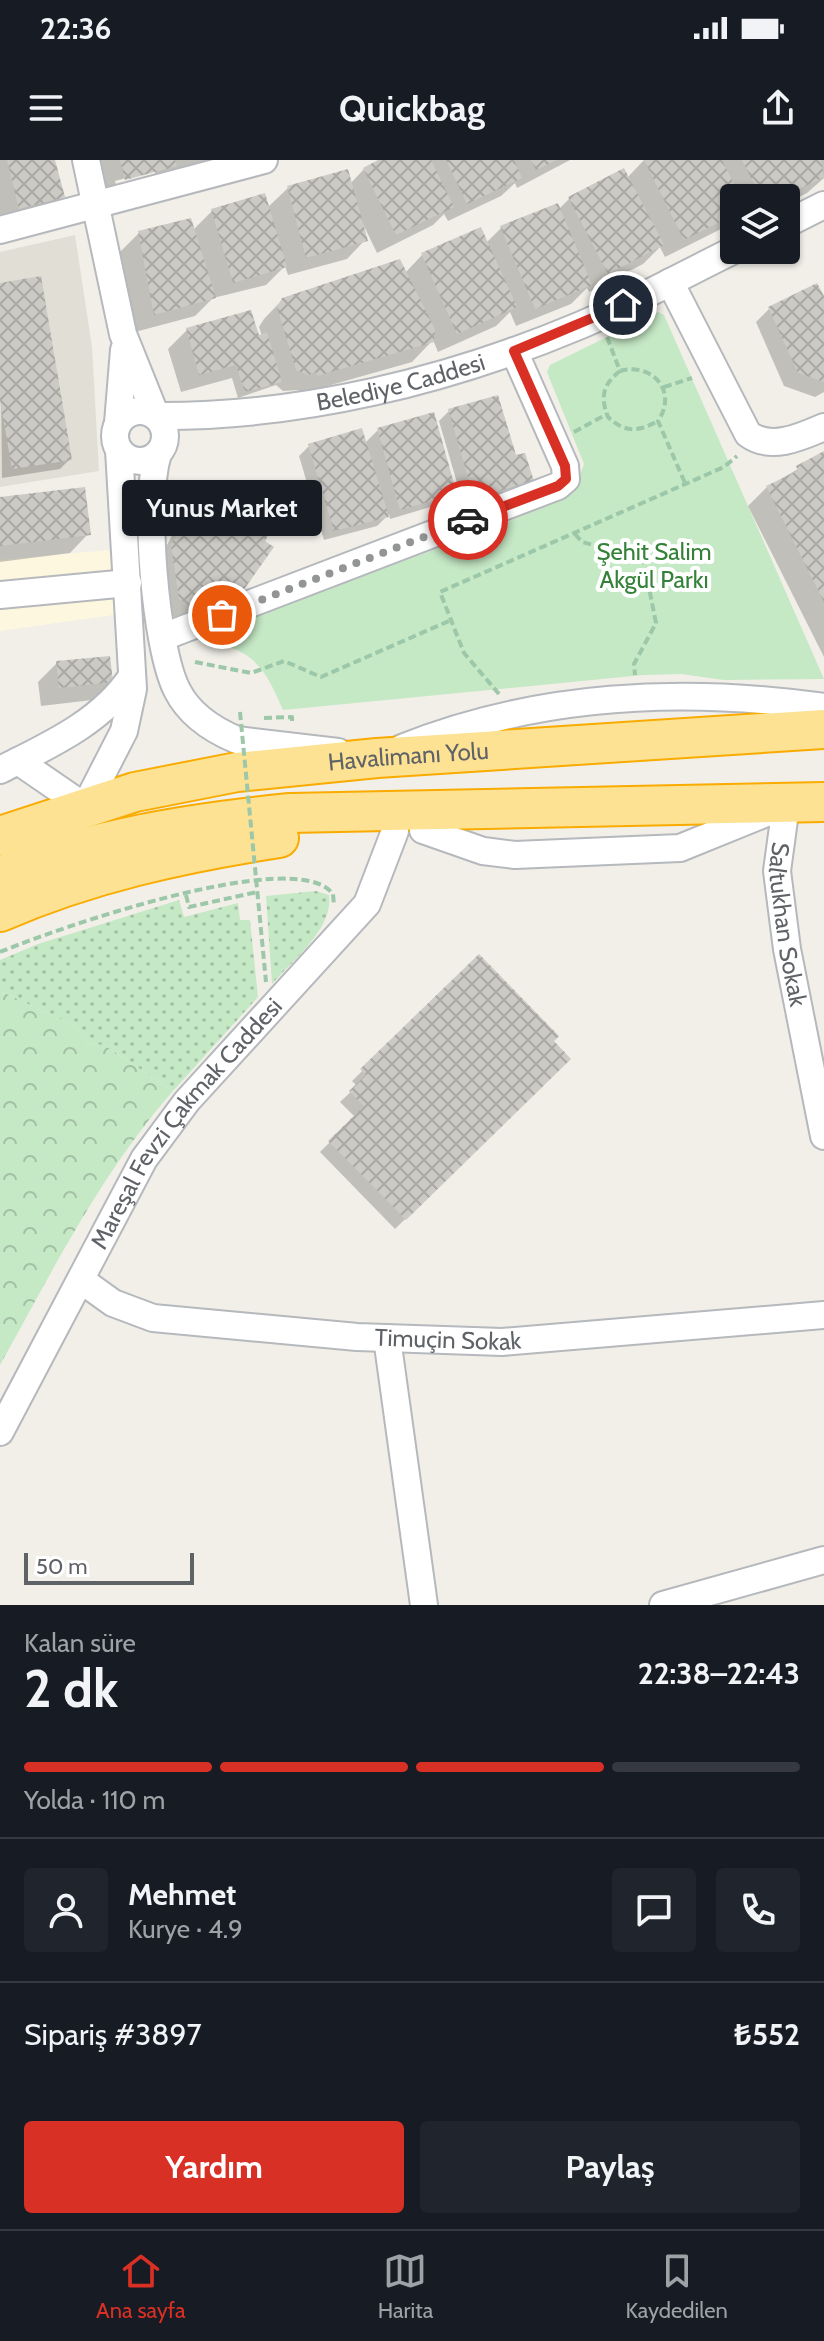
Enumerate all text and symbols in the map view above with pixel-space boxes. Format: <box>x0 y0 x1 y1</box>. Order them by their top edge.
text: 22:36 <box>40 10 111 47</box>
icon: menu <box>24 86 68 130</box>
text: Quickbag <box>339 86 485 130</box>
icon: share <box>756 86 800 130</box>
map controls <box>720 184 800 264</box>
button: layers <box>720 184 800 264</box>
pin <box>589 271 657 339</box>
icon: home <box>601 283 645 327</box>
street label: Belediye Caddesi <box>314 347 489 417</box>
callout: Yunus Market <box>122 479 322 535</box>
courier <box>428 480 508 560</box>
text: Yunus Market <box>146 492 298 524</box>
icon: car <box>446 498 490 542</box>
park label: Şehit Salim Akgül Parkı <box>596 537 712 594</box>
pin <box>188 581 256 649</box>
icon: bag <box>200 593 244 637</box>
street label: Havalimanı Yolu <box>326 736 490 777</box>
street label: Saltukhan Sokak <box>763 840 813 1009</box>
street label: Mareşal Fevzi Çakmak Caddesi <box>84 992 288 1254</box>
street label: Timuçin Sokak <box>374 1323 523 1356</box>
scale bar <box>24 1549 194 1585</box>
text: 50 m <box>36 1553 88 1580</box>
text: Kalan süre <box>24 1627 136 1659</box>
text: 22:38–22:43 <box>638 1655 800 1692</box>
text: 2 dk <box>24 1657 118 1720</box>
text: Yolda · 110 m <box>24 1784 165 1816</box>
button: person <box>24 1868 108 1952</box>
button: chat <box>612 1868 696 1952</box>
button: phone <box>716 1868 800 1952</box>
text: Mehmet <box>128 1876 236 1913</box>
text: Kurye · 4.9 <box>128 1913 243 1945</box>
text: Sipariş #3897 <box>24 2016 202 2053</box>
text: ₺552 <box>734 2016 800 2053</box>
button: Yardım <box>24 2121 404 2213</box>
button: Paylaş <box>420 2121 800 2213</box>
tab: Ana sayfa <box>96 2249 186 2324</box>
tab: Harita <box>378 2249 433 2324</box>
tab: Kaydedilen <box>625 2249 728 2324</box>

